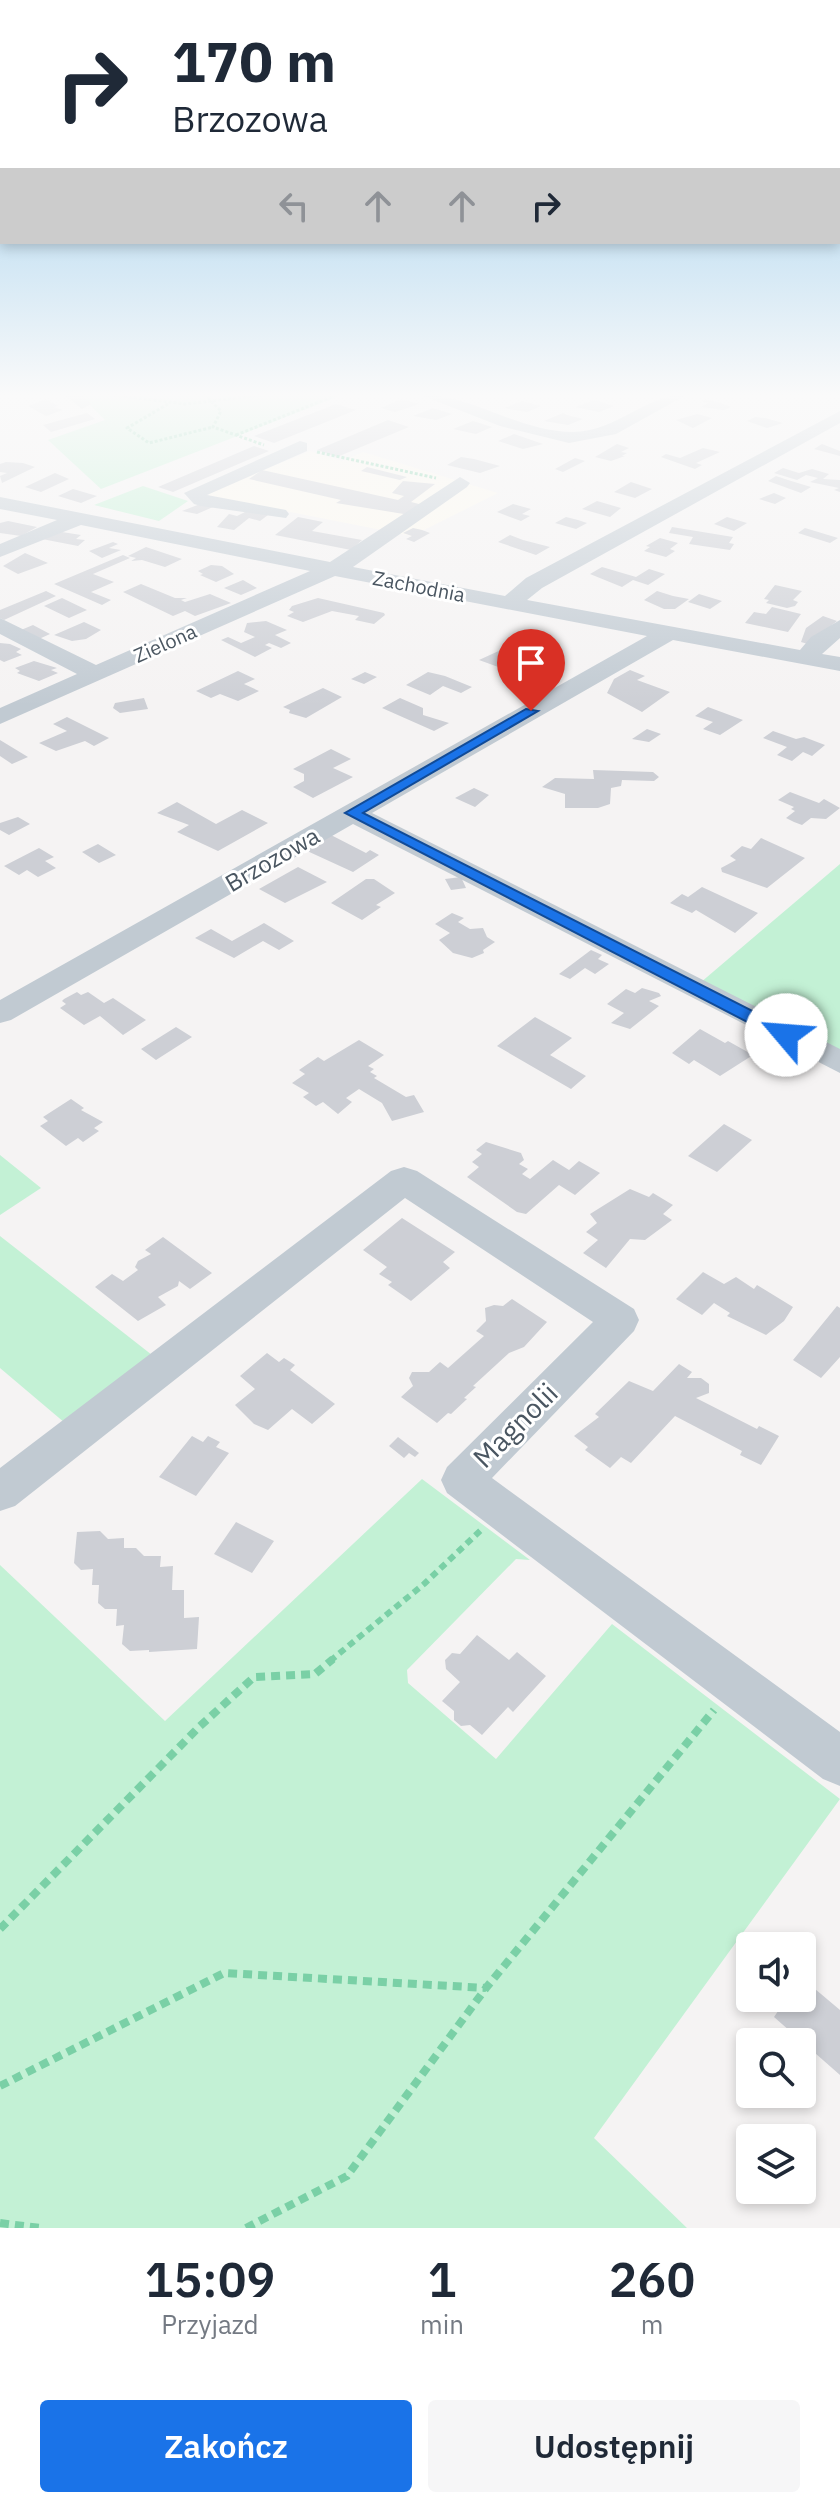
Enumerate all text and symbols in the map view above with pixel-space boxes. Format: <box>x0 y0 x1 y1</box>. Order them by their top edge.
text: 170 m <box>172 25 336 97</box>
icon: right <box>40 32 144 136</box>
text: Brzozowa <box>172 95 328 142</box>
icon: left <box>272 184 316 228</box>
icon: ahead <box>356 184 400 228</box>
icon: ahead <box>440 184 484 228</box>
icon: right <box>524 184 568 228</box>
street label: Zachodnia <box>371 564 468 608</box>
street label: Zielona <box>129 617 201 669</box>
pin <box>497 629 565 711</box>
icon: arrive <box>509 641 553 685</box>
street label: Brzozowa <box>219 819 325 899</box>
position arrow <box>744 993 828 1077</box>
street label: Magnolii <box>465 1375 565 1475</box>
map controls <box>736 1932 816 2204</box>
button: sound <box>736 1932 816 2012</box>
button: search <box>736 2028 816 2108</box>
button: layers <box>736 2124 816 2204</box>
text: 15:09 <box>145 2248 275 2310</box>
text: 1 <box>428 2248 456 2310</box>
text: 260 <box>609 2248 695 2310</box>
text: Przyjazd <box>161 2307 259 2341</box>
text: min <box>420 2307 464 2341</box>
text: m <box>641 2307 663 2341</box>
button: Zakończ <box>40 2400 412 2492</box>
button: Udostępnij <box>428 2400 800 2492</box>

